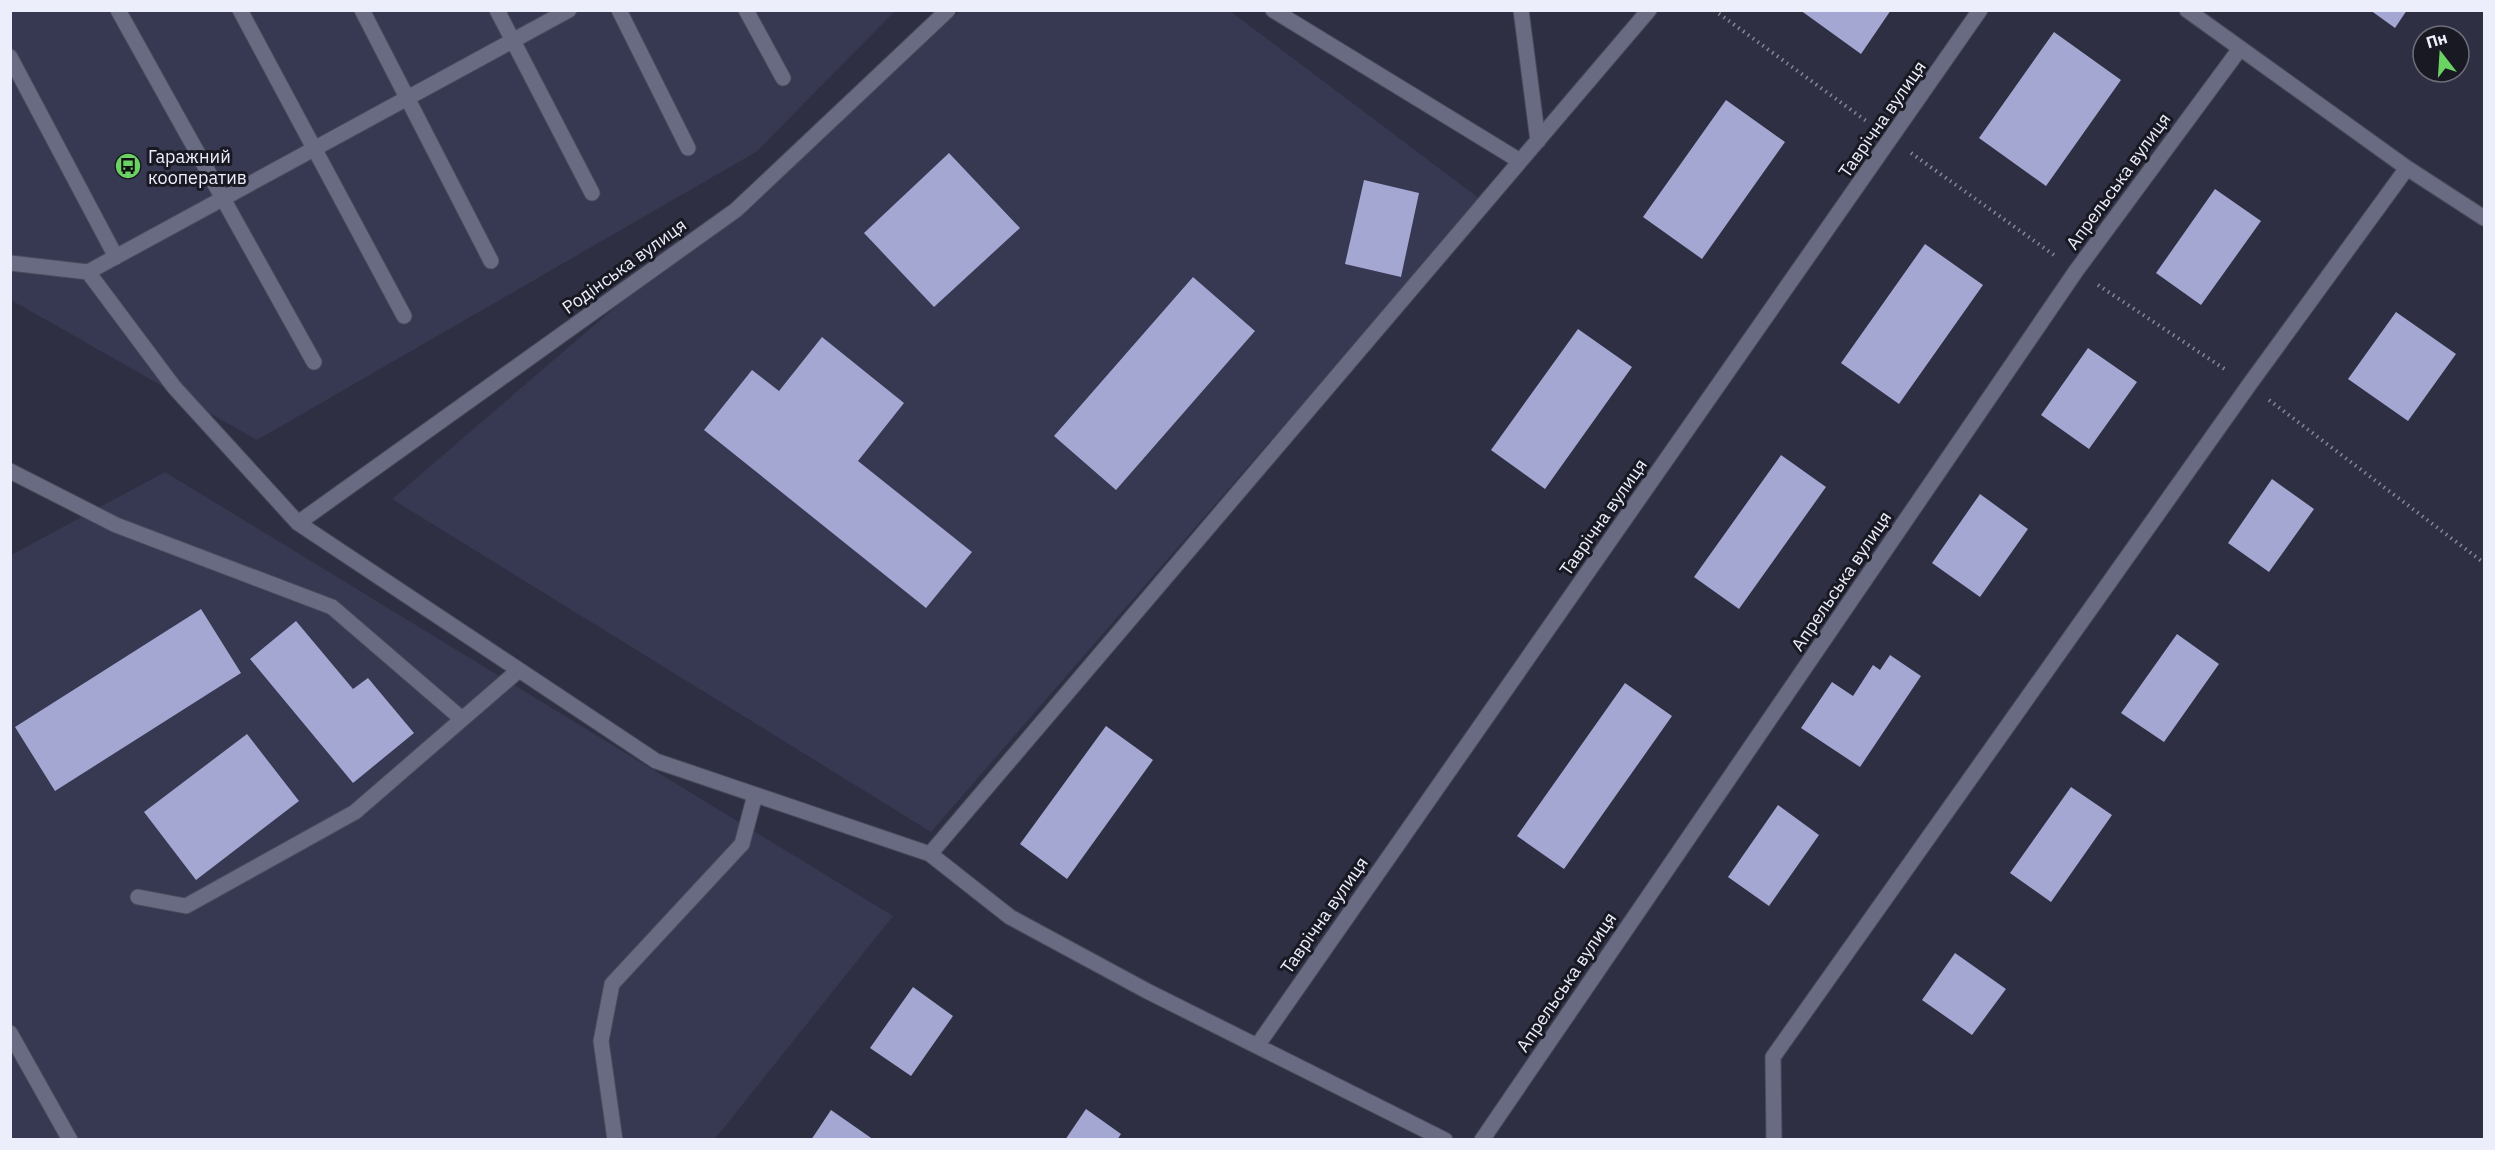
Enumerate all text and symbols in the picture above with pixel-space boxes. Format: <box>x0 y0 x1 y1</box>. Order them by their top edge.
north arrow <box>2411 24 2471 84</box>
text: Пн <box>2424 27 2450 52</box>
street label: Таврічна вулиця <box>1833 56 1931 182</box>
street label: Апрельська вулиця <box>2061 108 2175 254</box>
place label: Гаражний кооператив <box>148 145 247 189</box>
bus stop icon: Гаражний кооператив <box>113 151 143 181</box>
street label: Родінська вулиця <box>557 213 691 319</box>
street label: Таврічна вулиця <box>1554 454 1652 580</box>
street label: Апрельська вулиця <box>1786 507 1896 655</box>
street label: Таврічна вулиця <box>1275 852 1373 978</box>
street label: Апрельська вулиця <box>1511 908 1621 1056</box>

